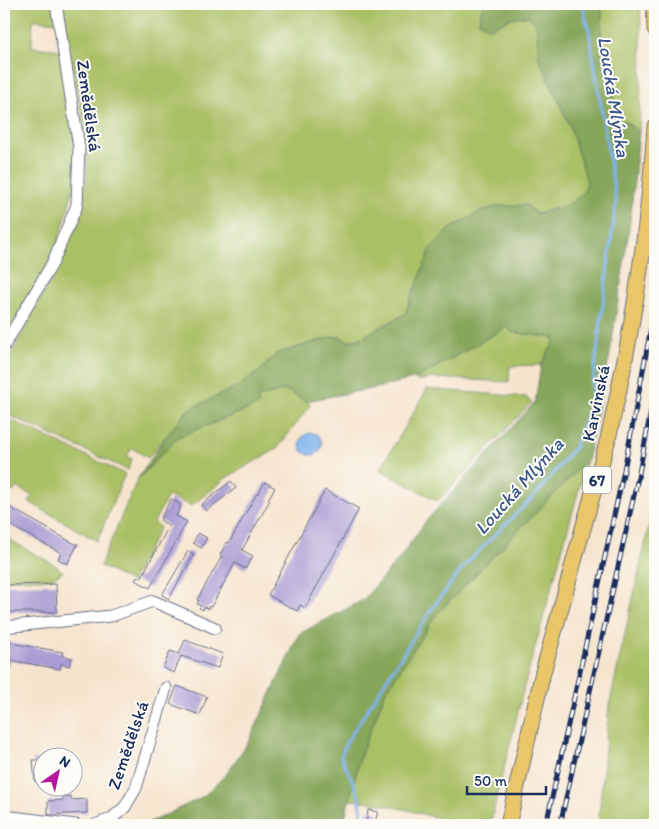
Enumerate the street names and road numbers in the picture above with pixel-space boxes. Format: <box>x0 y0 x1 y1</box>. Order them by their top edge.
street label: Zemědělská <box>72 59 106 154</box>
street label: Karvinská <box>577 362 615 443</box>
road number: 67 <box>583 466 611 494</box>
street label: Zemědělská <box>103 697 154 792</box>

